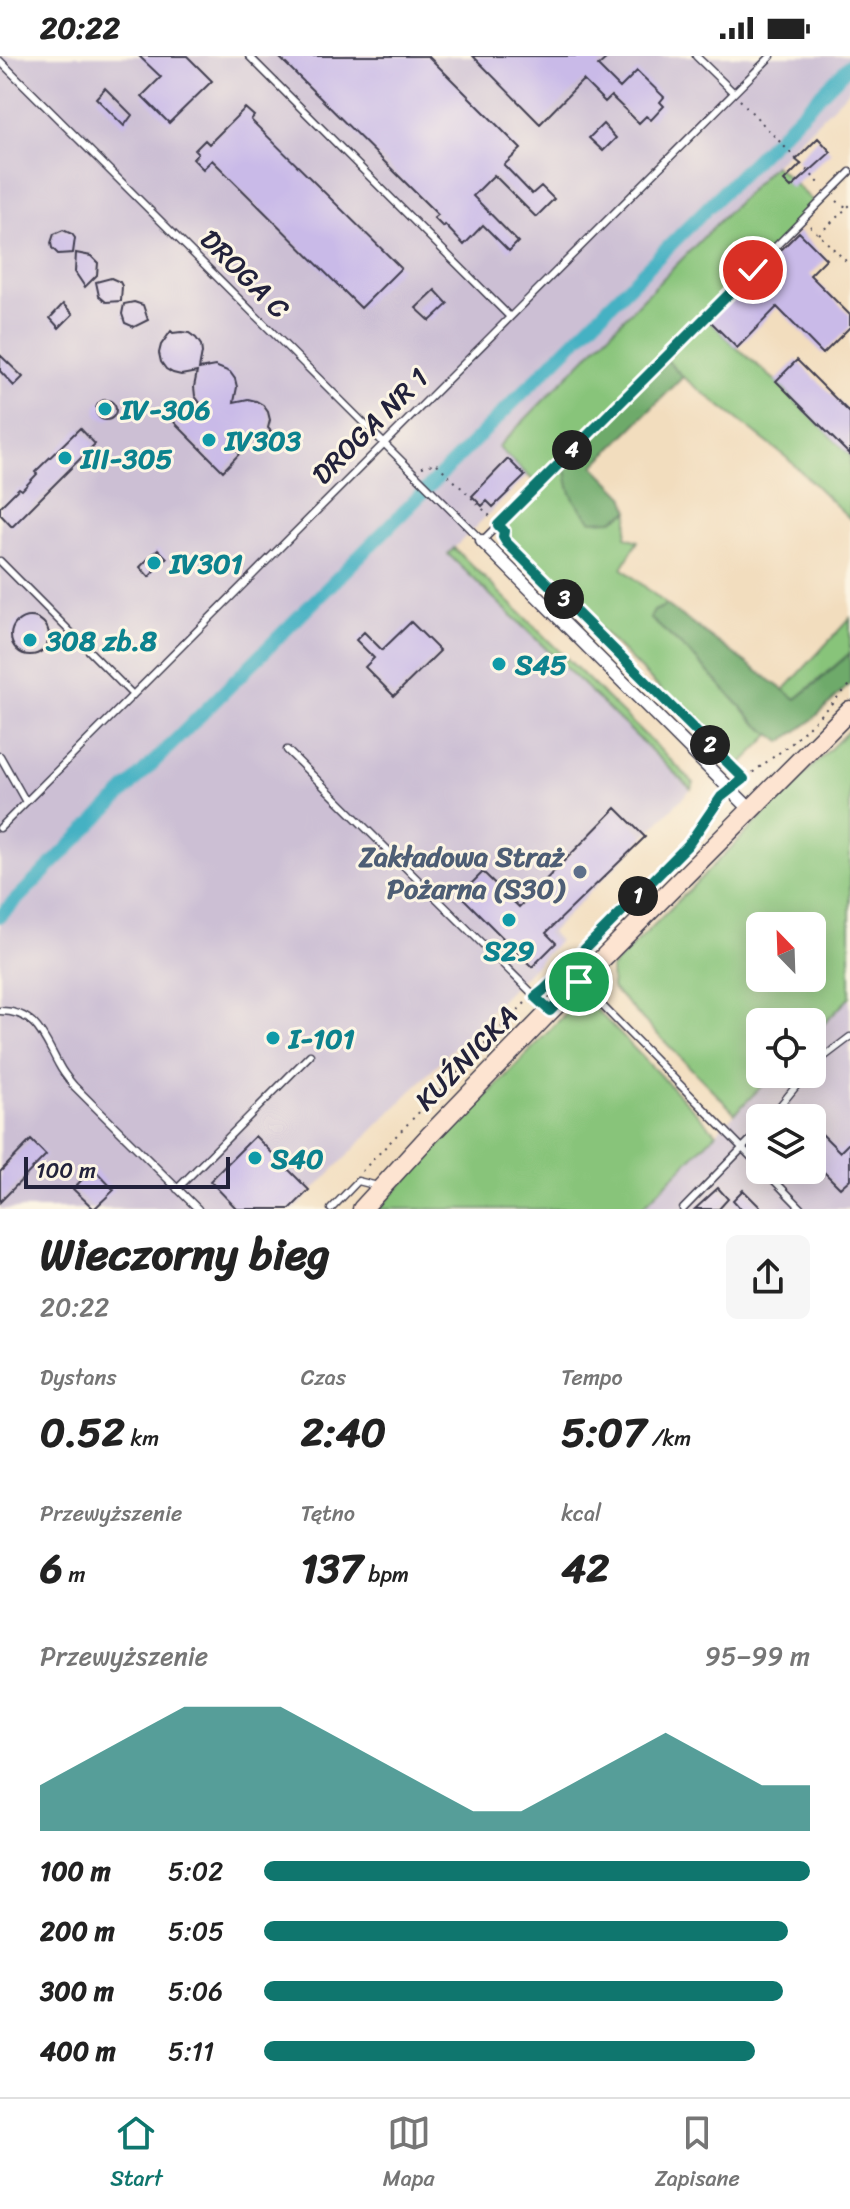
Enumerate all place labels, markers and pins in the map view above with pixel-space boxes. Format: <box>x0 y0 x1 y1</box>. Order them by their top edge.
pin <box>719 236 787 304</box>
place label: IV-306 <box>119 385 211 434</box>
marker: IV-306 <box>96 400 114 418</box>
place label: IV303 <box>223 416 302 465</box>
pin: 4 <box>552 430 592 470</box>
marker: IV303 <box>200 431 218 449</box>
place label: III-305 <box>79 434 173 483</box>
marker: III-305 <box>56 449 74 467</box>
place label: IV301 <box>168 539 243 588</box>
marker: IV301 <box>145 554 163 572</box>
pin: 3 <box>544 579 584 619</box>
place label: 308 zb.8 <box>45 616 157 665</box>
marker: 308 zb.8 <box>21 631 39 649</box>
place label: S45 <box>514 640 567 689</box>
marker: S45 <box>490 655 508 673</box>
pin: 2 <box>690 725 730 765</box>
place label: Zakładowa Straż Pożarna (S30) <box>358 832 566 913</box>
marker: Zakładowa Straż Pożarna (S30) <box>571 863 589 881</box>
pin: 1 <box>618 876 658 916</box>
marker: S29 <box>500 911 518 929</box>
place label: S29 <box>483 926 534 975</box>
pin <box>545 948 613 1016</box>
place label: I-101 <box>287 1014 355 1063</box>
marker: I-101 <box>264 1029 282 1047</box>
place label: S40 <box>270 1134 324 1183</box>
marker: S40 <box>246 1149 264 1167</box>

